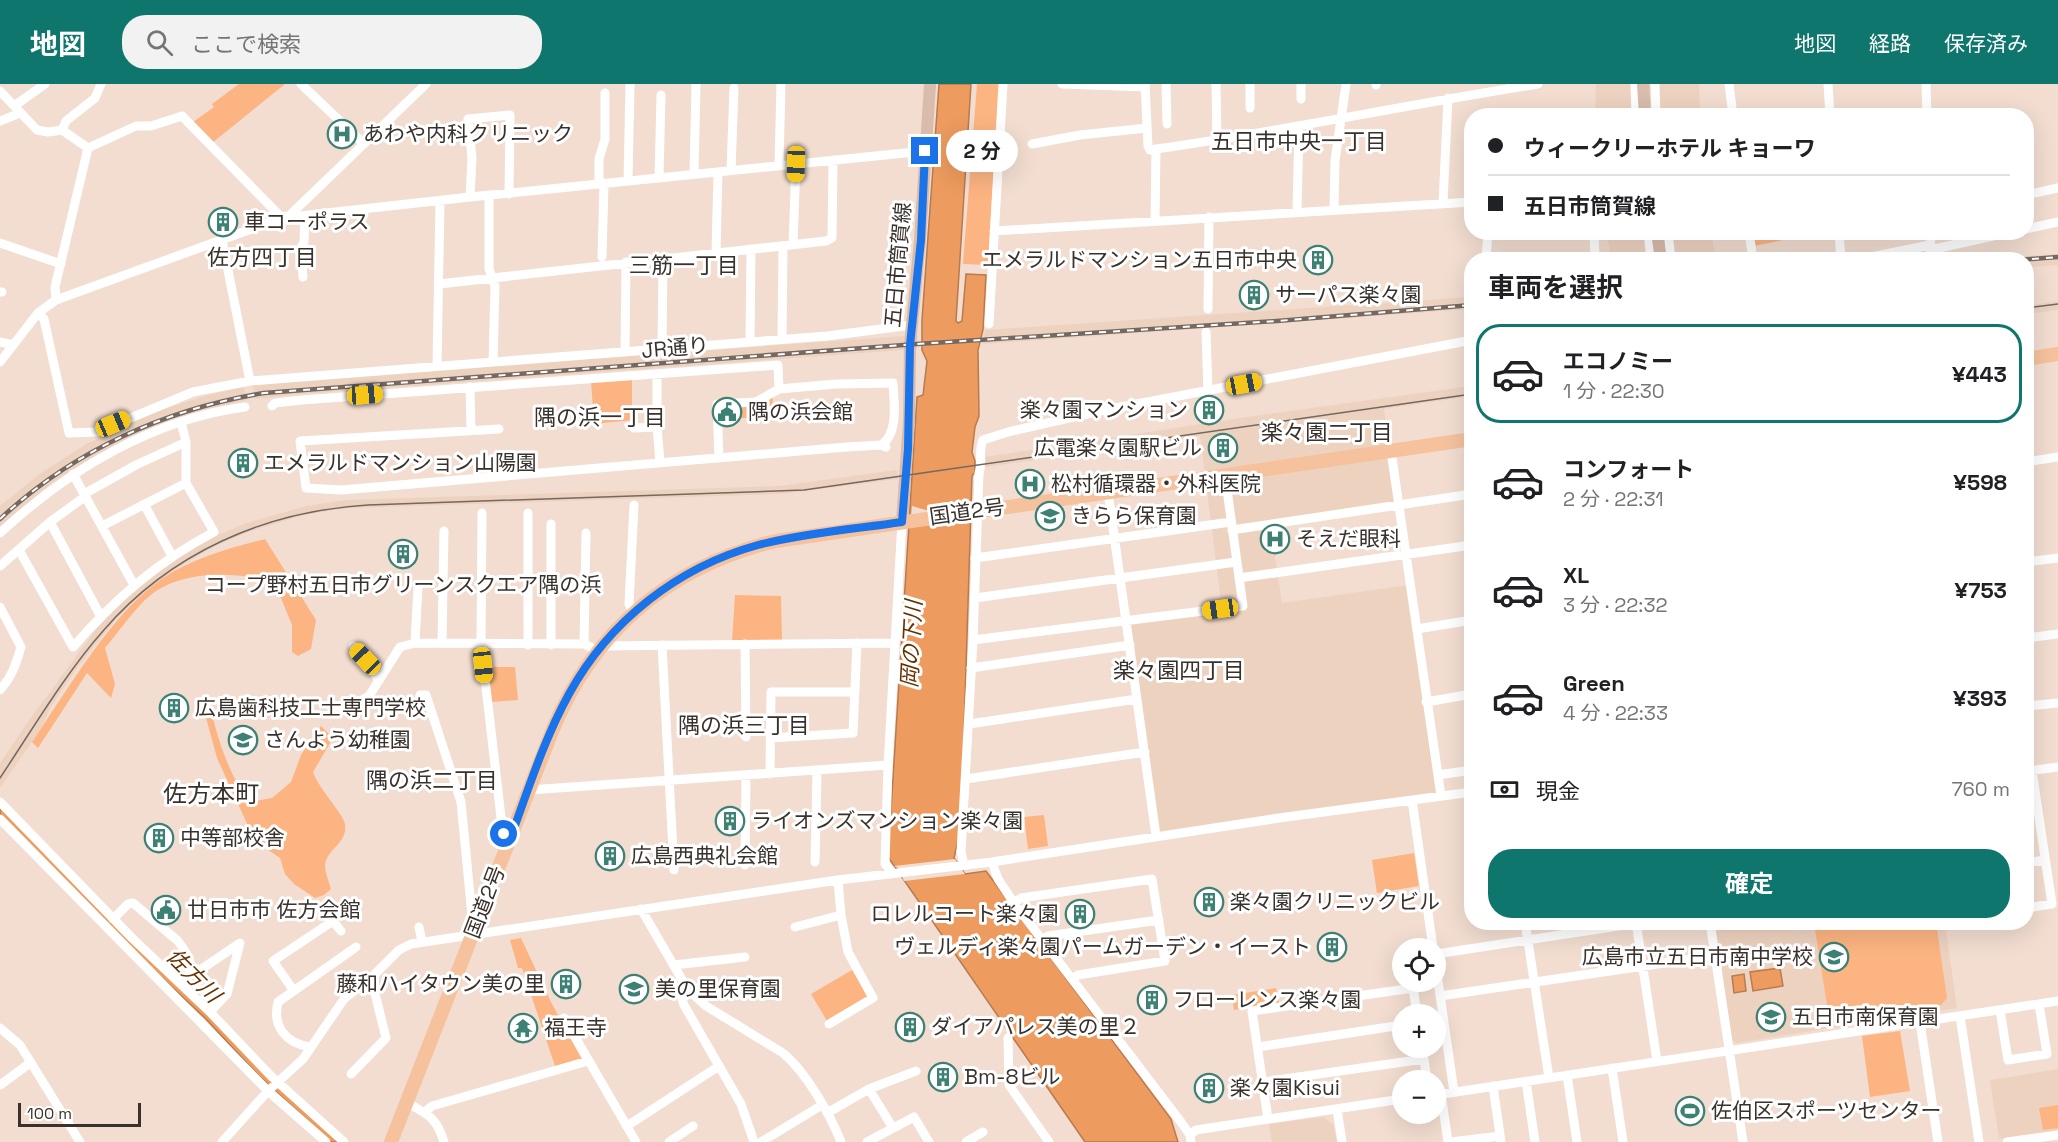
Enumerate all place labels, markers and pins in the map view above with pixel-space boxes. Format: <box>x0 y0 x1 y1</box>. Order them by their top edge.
hospital icon: あわや内科クリニック <box>326 118 358 150</box>
place label: あわや内科クリニック <box>363 120 573 147</box>
building icon: 車コーポラス <box>207 206 239 238</box>
place label: 車コーポラス <box>244 208 370 235</box>
building icon: エメラルドマンション五日市中央 <box>1302 244 1334 276</box>
place label: エメラルドマンション五日市中央 <box>982 246 1297 273</box>
building icon: サーパス楽々園 <box>1238 279 1270 311</box>
place label: サーパス楽々園 <box>1275 281 1422 308</box>
building icon: 楽々園マンション <box>1193 394 1225 426</box>
public building icon: 隅の浜会館 <box>711 396 743 428</box>
place label: 楽々園マンション <box>1020 396 1188 423</box>
place label: 隅の浜会館 <box>748 398 853 425</box>
building icon: 広電楽々園駅ビル <box>1207 432 1239 464</box>
place label: 広電楽々園駅ビル <box>1034 434 1202 461</box>
building icon: エメラルドマンション山陽園 <box>227 447 259 479</box>
place label: エメラルドマンション山陽園 <box>264 449 537 476</box>
hospital icon: 松村循環器・外科医院 <box>1014 468 1046 500</box>
place label: 松村循環器・外科医院 <box>1051 470 1261 497</box>
school or university icon: きらら保育園 <box>1034 500 1066 532</box>
place label: きらら保育園 <box>1071 502 1197 529</box>
hospital icon: そえだ眼科 <box>1259 523 1291 555</box>
place label: そえだ眼科 <box>1296 525 1401 552</box>
building icon: コープ野村五日市グリーンスクエア隅の浜 <box>387 538 419 570</box>
place label: コープ野村五日市グリーンスクエア隅の浜 <box>205 571 601 598</box>
building icon: 広島歯科技工士専門学校 <box>158 692 190 724</box>
place label: 広島歯科技工士専門学校 <box>195 694 426 721</box>
school or university icon: さんよう幼稚園 <box>227 724 259 756</box>
place label: さんよう幼稚園 <box>264 726 411 753</box>
building icon: ライオンズマンション楽々園 <box>714 805 746 837</box>
place label: ライオンズマンション楽々園 <box>751 807 1024 834</box>
building icon: 中等部校舎 <box>143 822 175 854</box>
place label: 中等部校舎 <box>180 824 285 851</box>
building icon: 広島西典礼会館 <box>594 840 626 872</box>
place label: 広島西典礼会館 <box>631 842 778 869</box>
building icon: 楽々園クリニックビル <box>1193 886 1225 918</box>
place label: 楽々園クリニックビル <box>1230 888 1440 915</box>
public building icon: 廿日市市 佐方会館 <box>150 894 182 926</box>
place label: 廿日市市 佐方会館 <box>187 896 360 923</box>
building icon: ロレルコート楽々園 <box>1064 898 1096 930</box>
place label: ロレルコート楽々園 <box>870 900 1059 927</box>
building icon: ヴェルディ楽々園パームガーデン・イースト <box>1316 931 1348 963</box>
place label: ヴェルディ楽々園パームガーデン・イースト <box>894 933 1311 960</box>
school or university icon: 広島市立五日市南中学校 <box>1818 941 1850 973</box>
place label: 広島市立五日市南中学校 <box>1582 943 1813 970</box>
building icon: 藤和ハイタウン美の里 <box>550 968 582 1000</box>
place label: 藤和ハイタウン美の里 <box>336 970 545 997</box>
school or university icon: 美の里保育園 <box>618 973 650 1005</box>
place label: 美の里保育園 <box>655 975 781 1002</box>
building icon: フローレンス楽々園 <box>1136 984 1168 1016</box>
place label: フローレンス楽々園 <box>1173 986 1362 1013</box>
school or university icon: 五日市南保育園 <box>1755 1001 1787 1033</box>
place label: 五日市南保育園 <box>1792 1003 1939 1030</box>
building icon: ダイアパレス美の里２ <box>894 1011 926 1043</box>
temple icon: 福王寺 <box>507 1012 539 1044</box>
place label: ダイアパレス美の里２ <box>931 1013 1141 1040</box>
place label: 福王寺 <box>544 1014 607 1041</box>
building icon: Bm-8ビル <box>927 1061 959 1093</box>
place label: Bm-8ビル <box>964 1063 1061 1090</box>
building icon: 楽々園Kisui <box>1193 1072 1225 1104</box>
place label: 楽々園Kisui <box>1230 1074 1340 1101</box>
sports icon: 佐伯区スポーツセンター <box>1674 1095 1706 1127</box>
place label: 佐伯区スポーツセンター <box>1711 1097 1942 1124</box>

